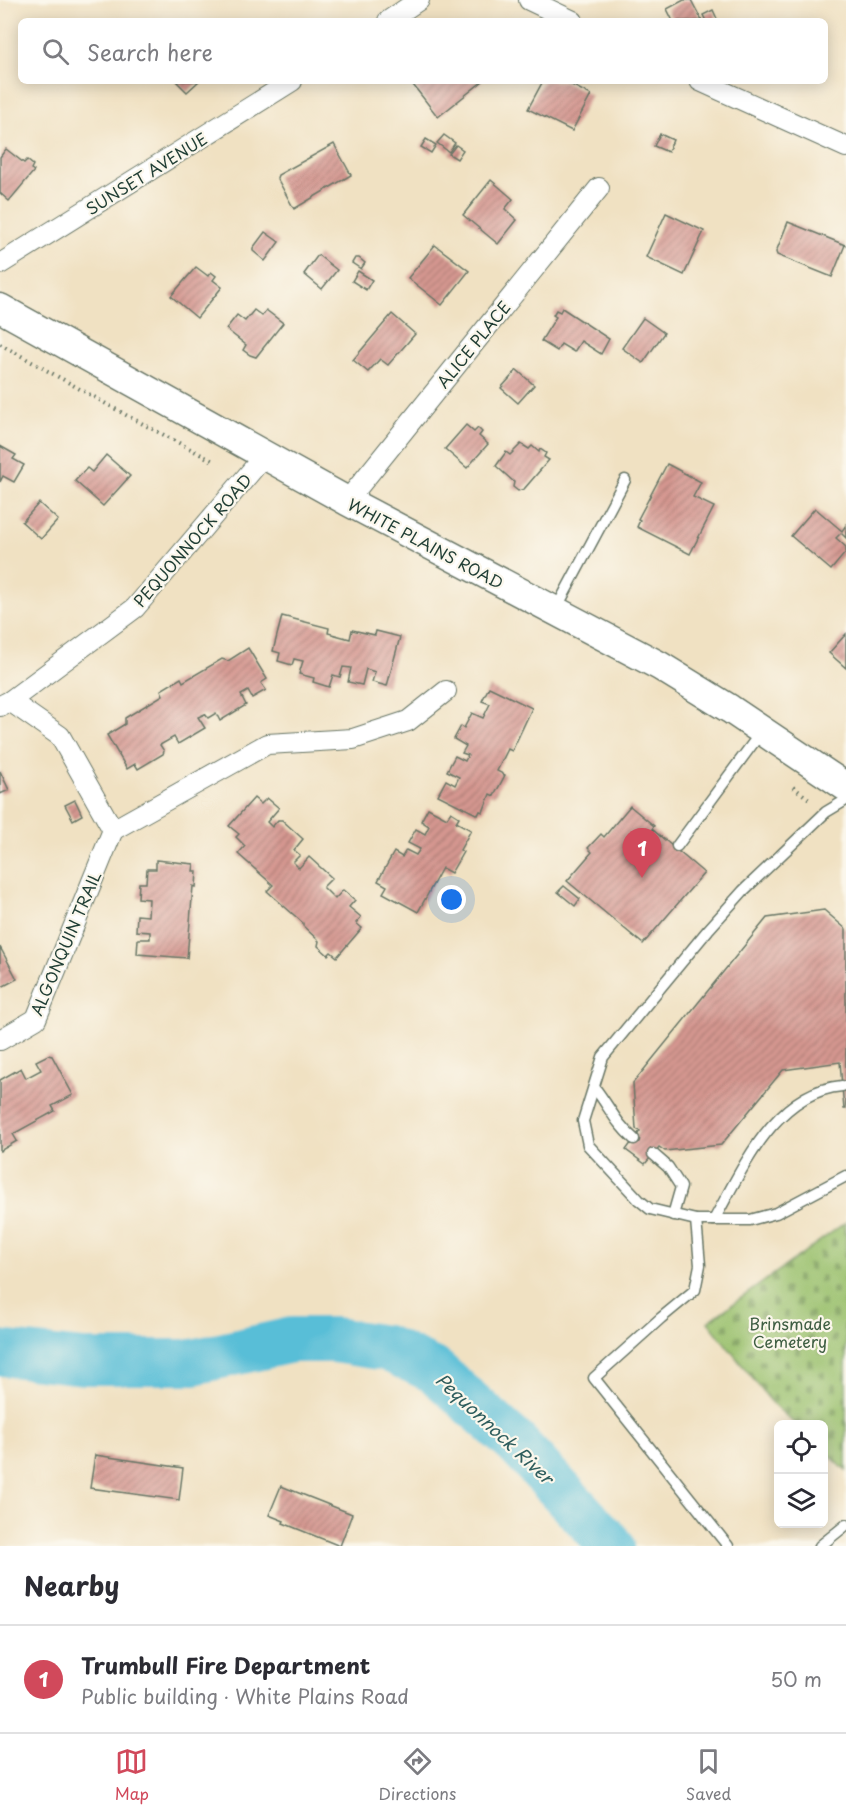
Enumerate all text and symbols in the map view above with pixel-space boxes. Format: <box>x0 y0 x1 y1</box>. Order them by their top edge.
search box <box>18 18 828 84</box>
icon: search <box>39 35 72 68</box>
text: Search here <box>87 35 213 68</box>
street label: SUNSET AVENUE <box>81 126 211 220</box>
street label: ALICE PLACE <box>430 295 516 393</box>
street label: PEQUONNOCK ROAD <box>127 468 257 612</box>
street label: WHITE PLAINS ROAD <box>344 492 508 594</box>
pin: 1 <box>622 828 662 878</box>
street label: ALGONQUIN TRAIL <box>24 867 106 1019</box>
your location <box>437 885 466 914</box>
park label: Brinsmade Cemetery <box>749 1311 831 1353</box>
water label: Pequonnock River <box>430 1366 562 1492</box>
map controls <box>774 1420 828 1528</box>
button: locate <box>774 1420 828 1474</box>
button: layers <box>774 1474 828 1528</box>
text: Nearby <box>24 1566 119 1605</box>
text: Trumbull Fire Department <box>81 1648 370 1681</box>
text: 1 <box>39 1664 48 1694</box>
text: 50 m <box>770 1664 822 1694</box>
text: Public building · White Plains Road <box>81 1681 409 1711</box>
tab: Map <box>115 1745 149 1805</box>
tab: Directions <box>378 1745 456 1805</box>
tab: Saved <box>686 1745 731 1805</box>

